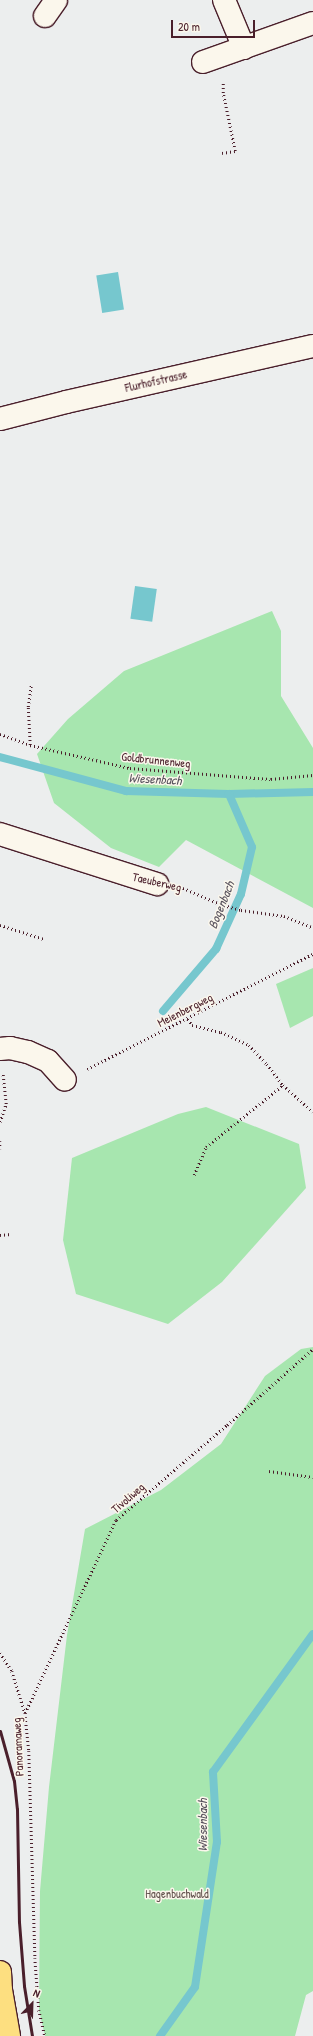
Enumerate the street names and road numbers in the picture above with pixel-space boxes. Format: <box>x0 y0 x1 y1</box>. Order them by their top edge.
street label: Flurhofstrasse <box>124 367 188 395</box>
street label: Goldbrunnenweg <box>121 749 191 771</box>
street label: Taeuberweg <box>131 869 183 895</box>
street label: Meienbergweg <box>155 990 215 1030</box>
street label: Tivoliweg <box>108 1480 148 1516</box>
street label: Panoramaweg <box>9 1717 27 1777</box>

